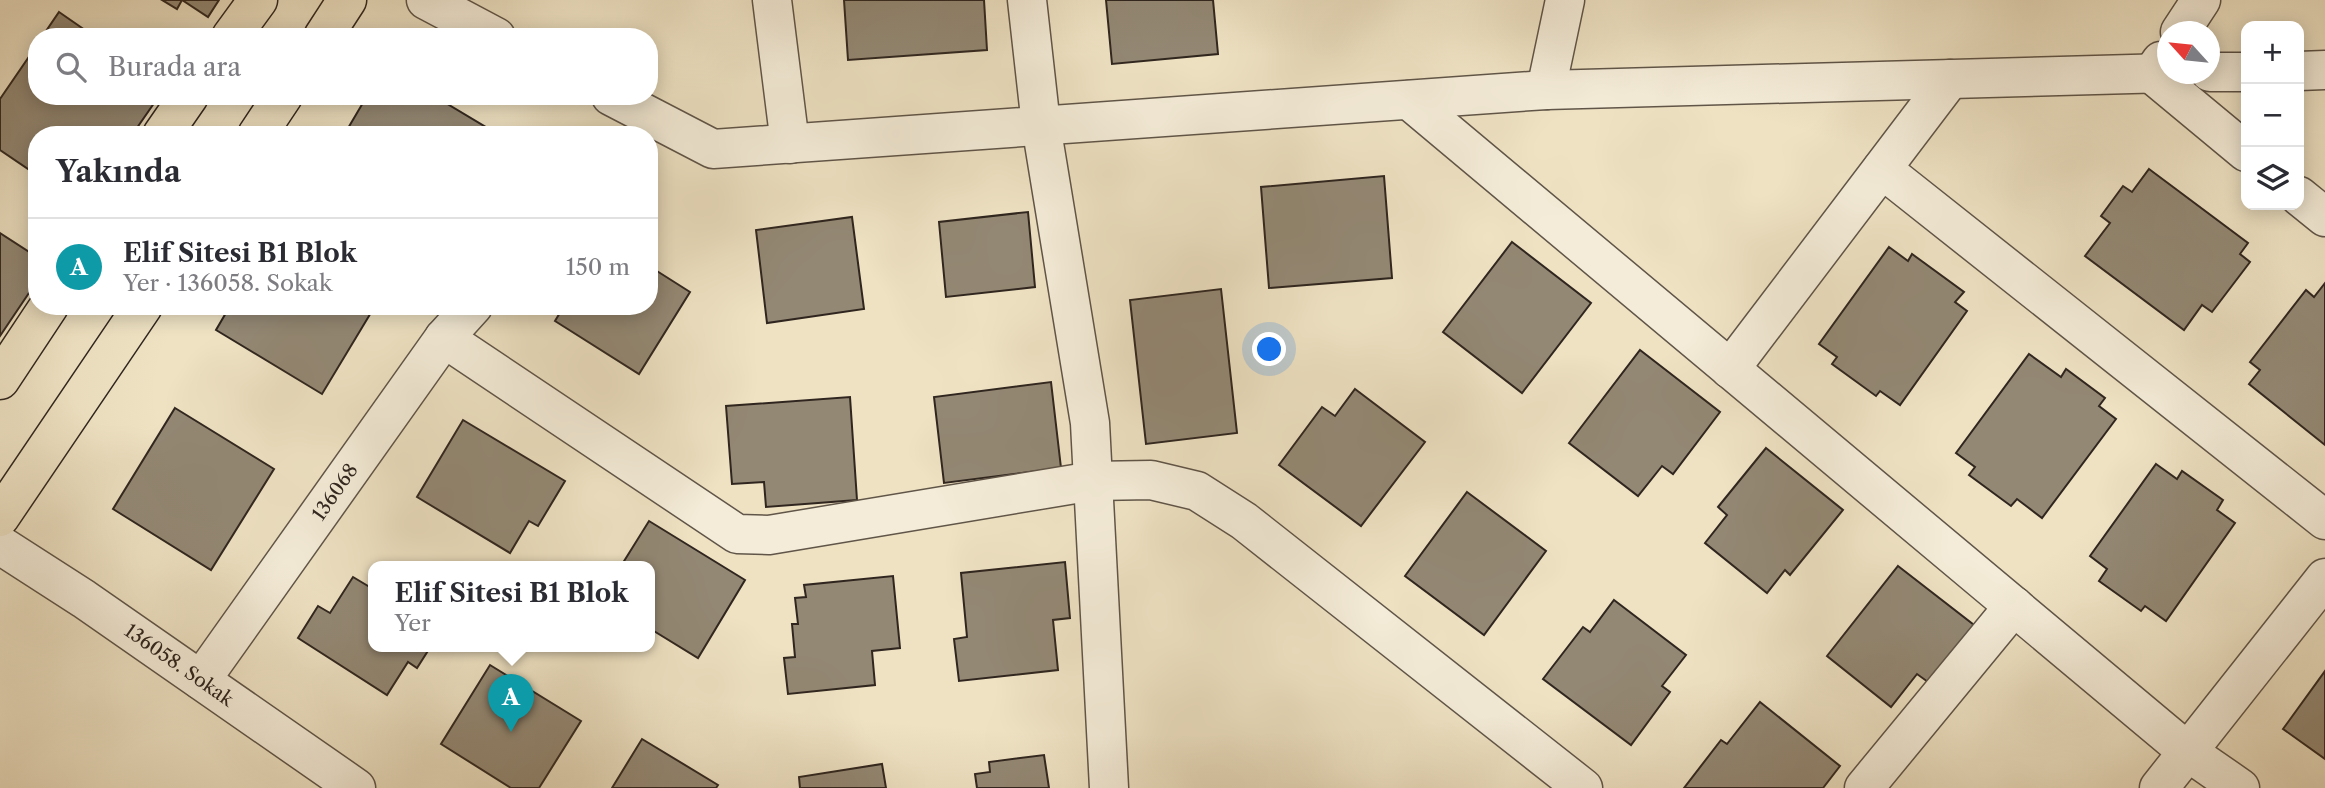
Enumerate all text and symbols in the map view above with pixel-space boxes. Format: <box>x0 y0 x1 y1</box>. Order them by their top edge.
north arrow <box>2157 21 2220 84</box>
map controls <box>2241 21 2304 210</box>
button: + <box>2241 21 2304 84</box>
search box <box>28 28 658 105</box>
icon: search <box>52 48 90 86</box>
text: Burada ara <box>108 51 241 83</box>
button: − <box>2241 84 2304 147</box>
button: layers <box>2241 147 2304 210</box>
text: Yakında <box>56 153 181 190</box>
text: Elif Sitesi B1 Blok <box>123 237 357 269</box>
text: A <box>70 253 88 281</box>
text: 150 m <box>566 253 630 281</box>
text: Yer · 136058. Sokak <box>123 269 332 297</box>
your location <box>1252 332 1286 366</box>
street label: 136068 <box>307 459 363 525</box>
popup <box>368 561 655 652</box>
text: Elif Sitesi B1 Blok <box>395 577 628 609</box>
text: Yer <box>395 609 431 637</box>
street label: 136058. Sokak <box>120 619 239 712</box>
pin: A <box>488 674 534 732</box>

